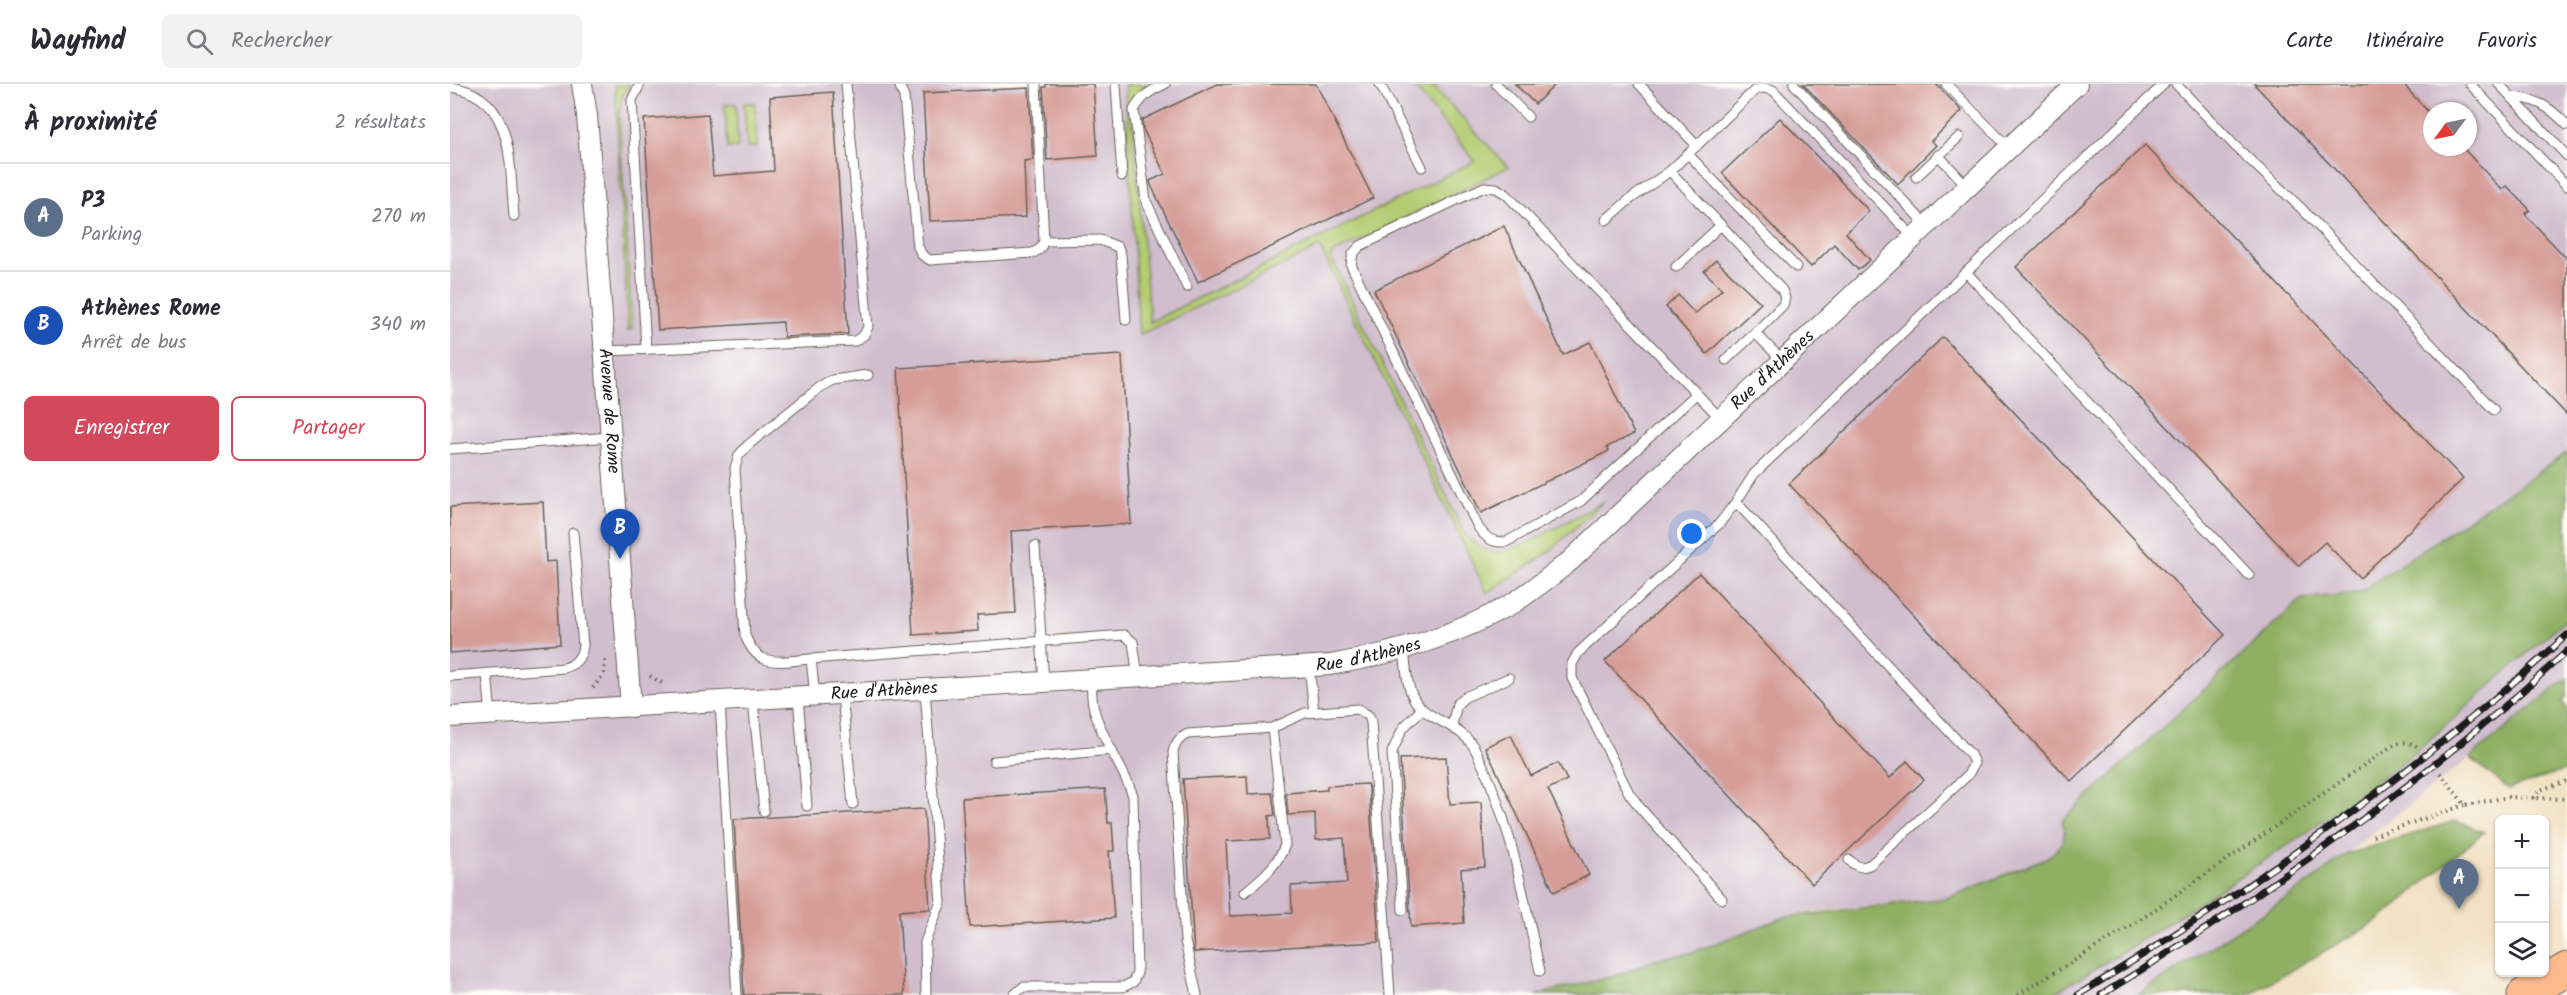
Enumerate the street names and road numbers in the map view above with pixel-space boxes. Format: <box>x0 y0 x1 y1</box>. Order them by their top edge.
street label: Rue d'Athènes <box>1724 323 1822 417</box>
street label: Avenue de Rome <box>590 347 628 475</box>
street label: Rue d'Athènes <box>1315 630 1425 680</box>
street label: Rue d'Athènes <box>830 674 939 709</box>

